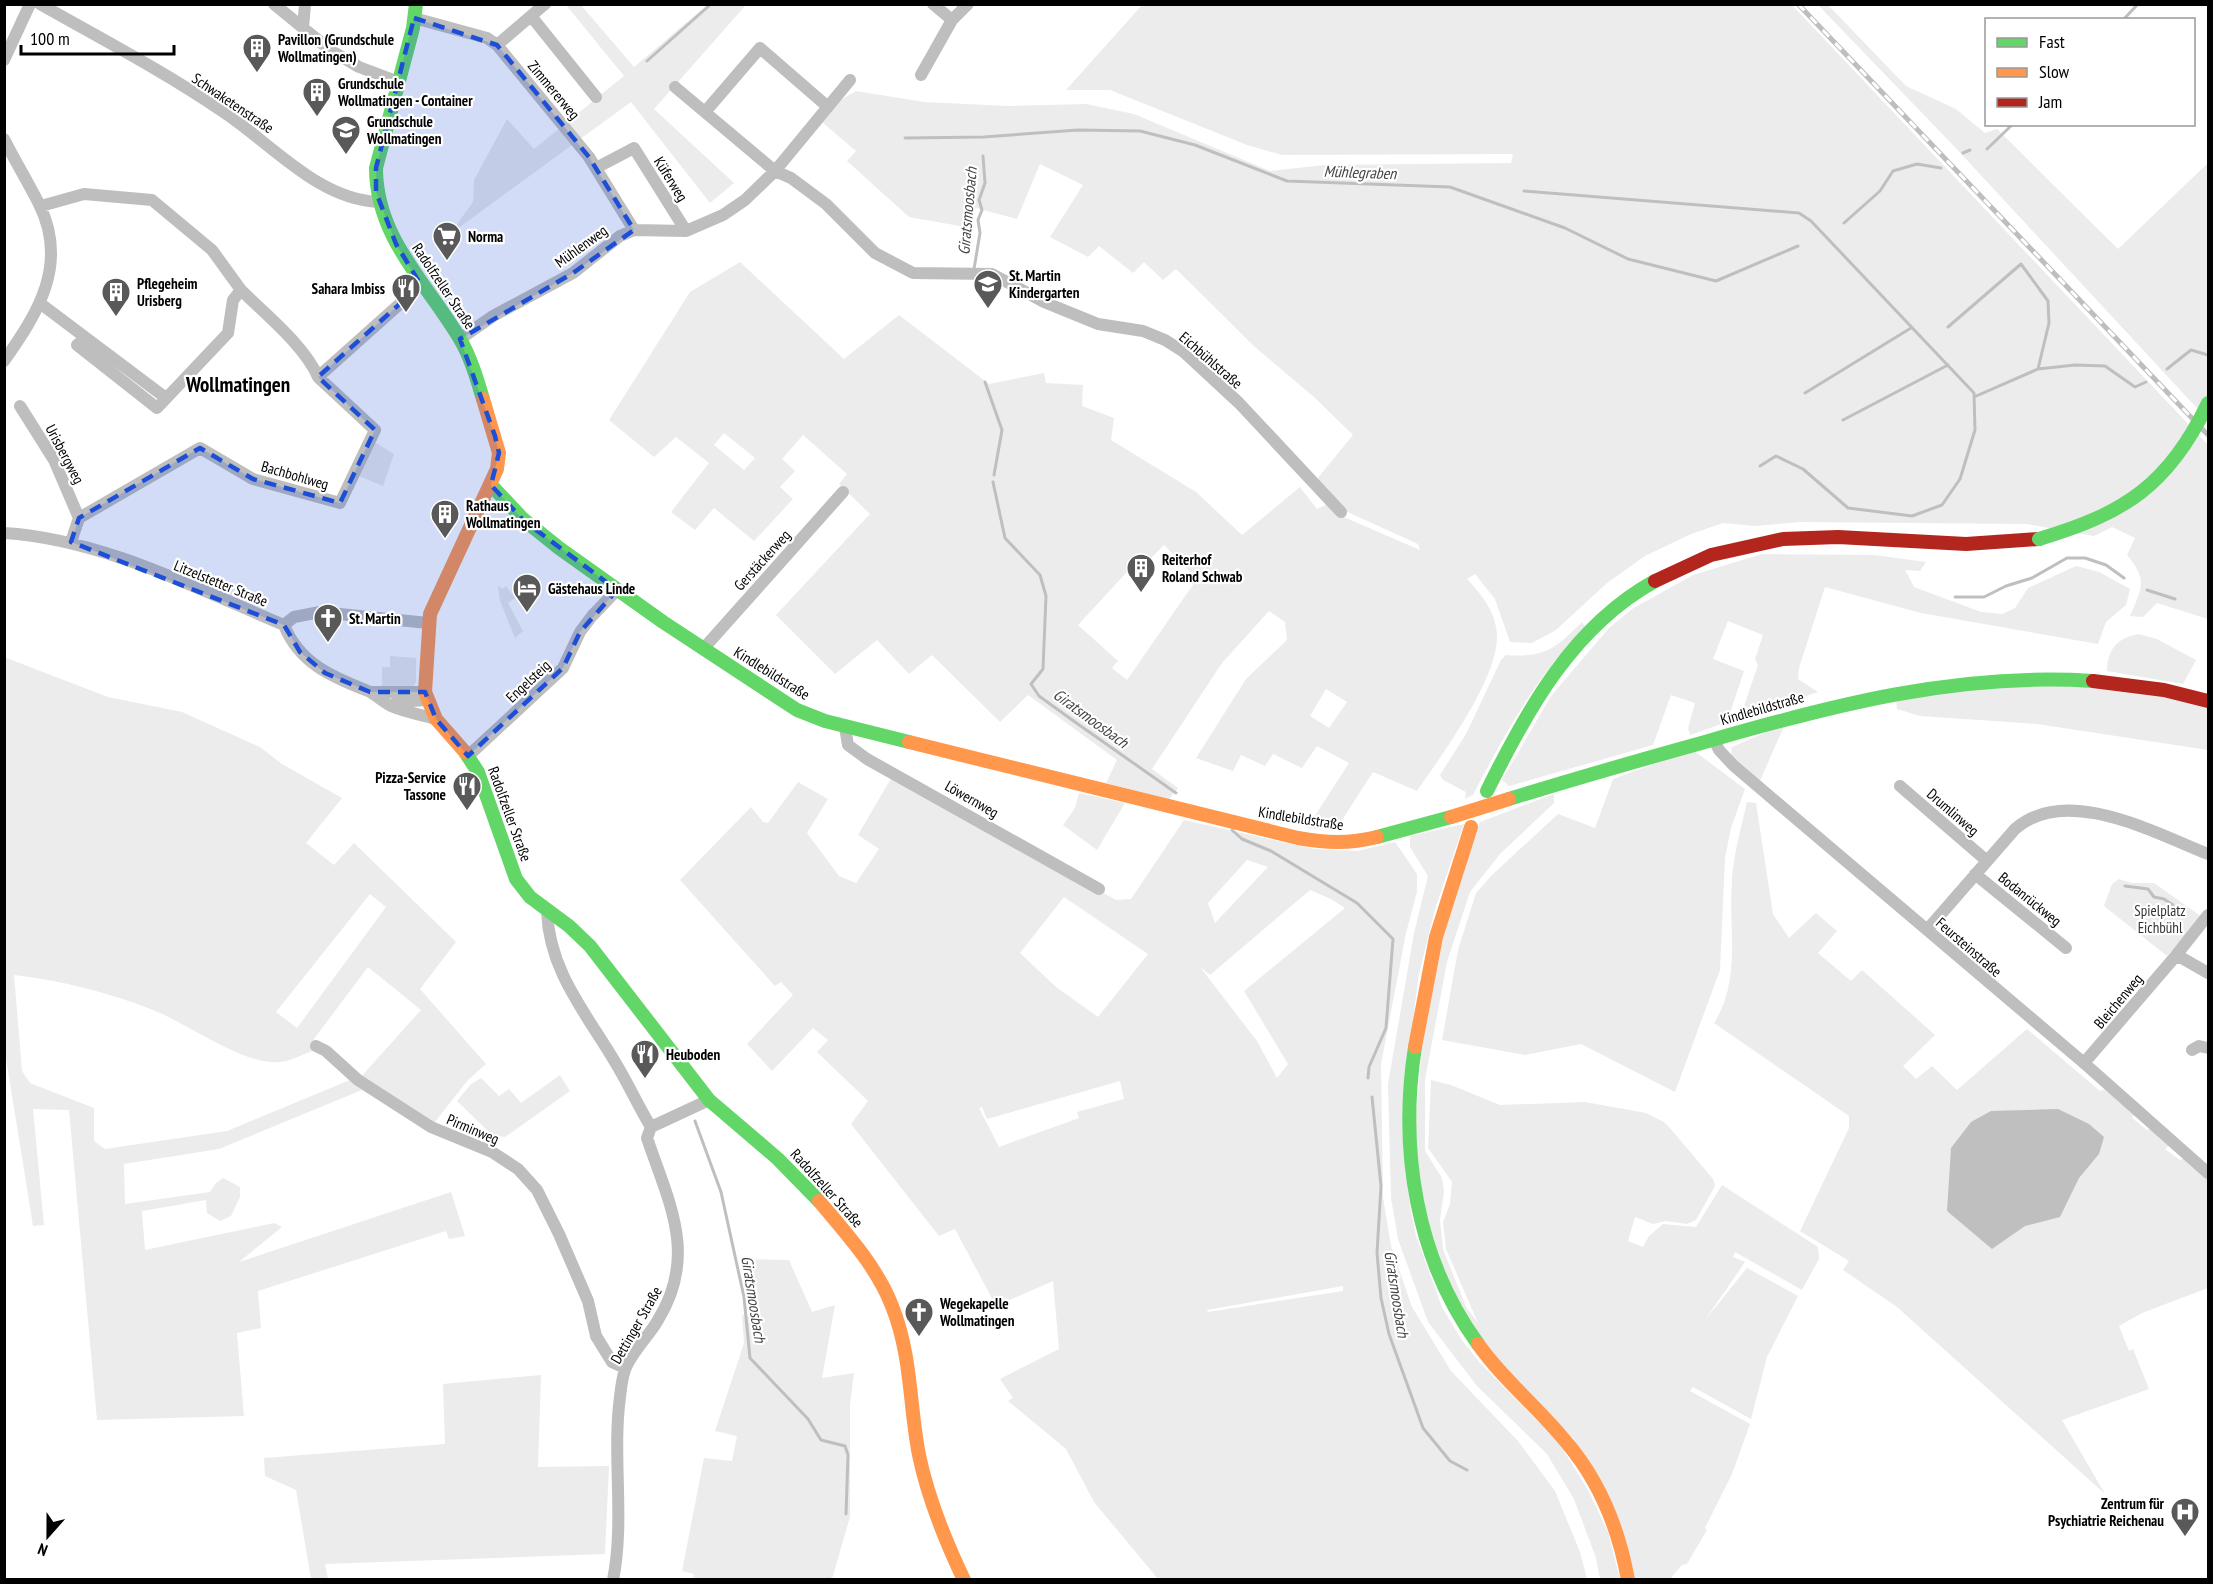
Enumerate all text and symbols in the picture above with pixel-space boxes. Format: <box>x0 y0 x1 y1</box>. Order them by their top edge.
scale bar <box>21 18 174 56</box>
legend <box>1985 18 2195 126</box>
text: 100 m <box>30 27 70 50</box>
place label: Pavillon (Grundschule Wollmatingen) <box>277 30 394 66</box>
text: Fast <box>2039 30 2065 53</box>
building icon: Pavillon (Grundschule Wollmatingen) <box>241 32 273 74</box>
street label: Zimmererweg <box>524 57 584 123</box>
text: Slow <box>2039 60 2070 83</box>
street label: Schwaketenstraße <box>188 69 278 137</box>
place label: Grundschule Wollmatingen - Container <box>337 74 473 110</box>
building icon: Grundschule Wollmatingen - Container <box>301 76 333 118</box>
text: Jam <box>2038 90 2062 113</box>
place label: Grundschule Wollmatingen <box>366 112 442 148</box>
school or university icon: Grundschule Wollmatingen <box>330 114 362 156</box>
street label: Küferweg <box>650 153 692 205</box>
water label: Mühlegraben <box>1323 161 1398 183</box>
water label: Giratsmoosbach <box>953 166 981 256</box>
supermarket icon: Norma <box>431 220 463 262</box>
street label: Mühlenweg <box>551 221 611 271</box>
place label: Norma <box>468 227 503 246</box>
street label: Radolfzeller Straße <box>408 239 480 333</box>
place label: St. Martin Kindergarten <box>1009 266 1080 302</box>
school or university icon: St. Martin Kindergarten <box>972 268 1004 310</box>
restaurant icon: Sahara Imbiss <box>390 272 422 314</box>
place label: Pflegeheim Urisberg <box>137 274 198 310</box>
building icon: Pflegeheim Urisberg <box>100 276 132 318</box>
place label: Sahara Imbiss <box>312 279 385 298</box>
street label: Eichbühlstraße <box>1175 327 1247 393</box>
district label: Wollmatingen <box>185 371 290 398</box>
street label: Urisbergweg <box>41 421 89 487</box>
street label: Bachbohlweg <box>259 456 331 494</box>
place label: Rathaus Wollmatingen <box>465 496 541 532</box>
building icon: Rathaus Wollmatingen <box>429 498 461 540</box>
street label: Gerstäckerweg <box>730 526 794 594</box>
place label: Reiterhof Roland Schwab <box>1162 550 1243 586</box>
building icon: Reiterhof Roland Schwab <box>1125 552 1157 594</box>
street label: Litzelstetter Straße <box>171 556 271 610</box>
hotel icon: Gästehaus Linde <box>511 572 543 614</box>
place label: Gästehaus Linde <box>548 579 635 598</box>
church icon: St. Martin <box>312 602 344 644</box>
place label: St. Martin <box>349 609 401 628</box>
street label: Kindlebildstraße <box>730 642 814 704</box>
street label: Engelsteig <box>502 656 554 706</box>
water label: Giratsmoosbach <box>1050 684 1133 752</box>
street label: Kindlebildstraße <box>1718 687 1806 729</box>
street label: Radolfzeller Straße <box>484 764 536 864</box>
place label: Pizza-Service Tassone <box>375 768 446 804</box>
restaurant icon: Pizza-Service Tassone <box>451 770 483 812</box>
street label: Löwernweg <box>942 776 1002 822</box>
street label: Drumlinweg <box>1923 784 1983 840</box>
street label: Kindlebildstraße <box>1257 802 1345 834</box>
street label: Bodanrückweg <box>1995 868 2065 930</box>
park label: Spielplatz Eichbühl <box>2134 901 2186 937</box>
street label: Feursteinstraße <box>1932 913 2006 981</box>
street label: Bleichenweg <box>2090 970 2146 1032</box>
restaurant icon: Heuboden <box>629 1038 661 1080</box>
place label: Heuboden <box>666 1045 721 1064</box>
street label: Pirminweg <box>444 1110 502 1148</box>
street label: Radolfzeller Straße <box>787 1145 867 1231</box>
water label: Giratsmoosbach <box>1380 1249 1414 1340</box>
water label: Giratsmoosbach <box>737 1254 771 1345</box>
street label: Dettinger Straße <box>606 1283 666 1367</box>
place label: Wegekapelle Wollmatingen <box>939 1294 1015 1330</box>
church icon: Wegekapelle Wollmatingen <box>903 1296 935 1338</box>
place label: Zentrum für Psychiatrie Reichenau <box>2048 1494 2165 1530</box>
hospital icon: Zentrum für Psychiatrie Reichenau <box>2169 1496 2201 1538</box>
north arrow <box>18 1506 78 1566</box>
text: N <box>35 1539 50 1561</box>

